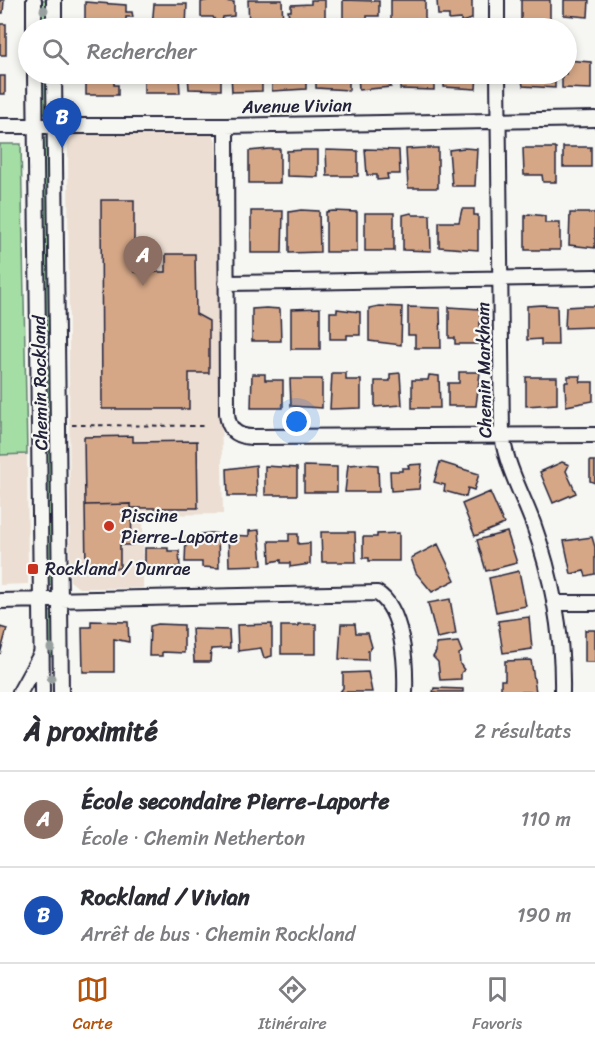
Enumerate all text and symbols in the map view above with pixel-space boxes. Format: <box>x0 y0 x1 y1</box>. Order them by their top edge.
search box <box>18 18 577 84</box>
text: Rechercher <box>87 32 197 71</box>
icon: search <box>39 35 72 68</box>
street label: Avenue Vivian <box>241 89 353 123</box>
pin: B <box>42 98 82 148</box>
pin: A <box>124 236 162 286</box>
street label: Chemin Markham <box>467 302 501 438</box>
street label: Chemin Rockland <box>23 314 57 451</box>
your location <box>282 407 311 436</box>
place label: Piscine Pierre-Laporte <box>121 500 238 553</box>
marker: Piscine Pierre-Laporte <box>102 519 116 533</box>
place label: Rockland / Dunrae <box>45 553 191 585</box>
marker: Rockland / Dunrae <box>26 562 40 576</box>
text: À proximité <box>24 708 158 754</box>
text: 2 résultats <box>474 714 571 749</box>
text: École secondaire Pierre-Laporte <box>81 782 390 821</box>
text: A <box>37 802 50 837</box>
text: 110 m <box>521 802 571 837</box>
text: École · Chemin Netherton <box>81 821 305 856</box>
text: Rockland / Vivian <box>81 878 250 917</box>
text: B <box>37 898 50 933</box>
text: 190 m <box>517 898 571 933</box>
text: Arrêt de bus · Chemin Rockland <box>81 917 355 952</box>
tab: Carte <box>73 973 113 1038</box>
tab: Itinéraire <box>258 973 327 1038</box>
tab: Favoris <box>472 973 522 1038</box>

